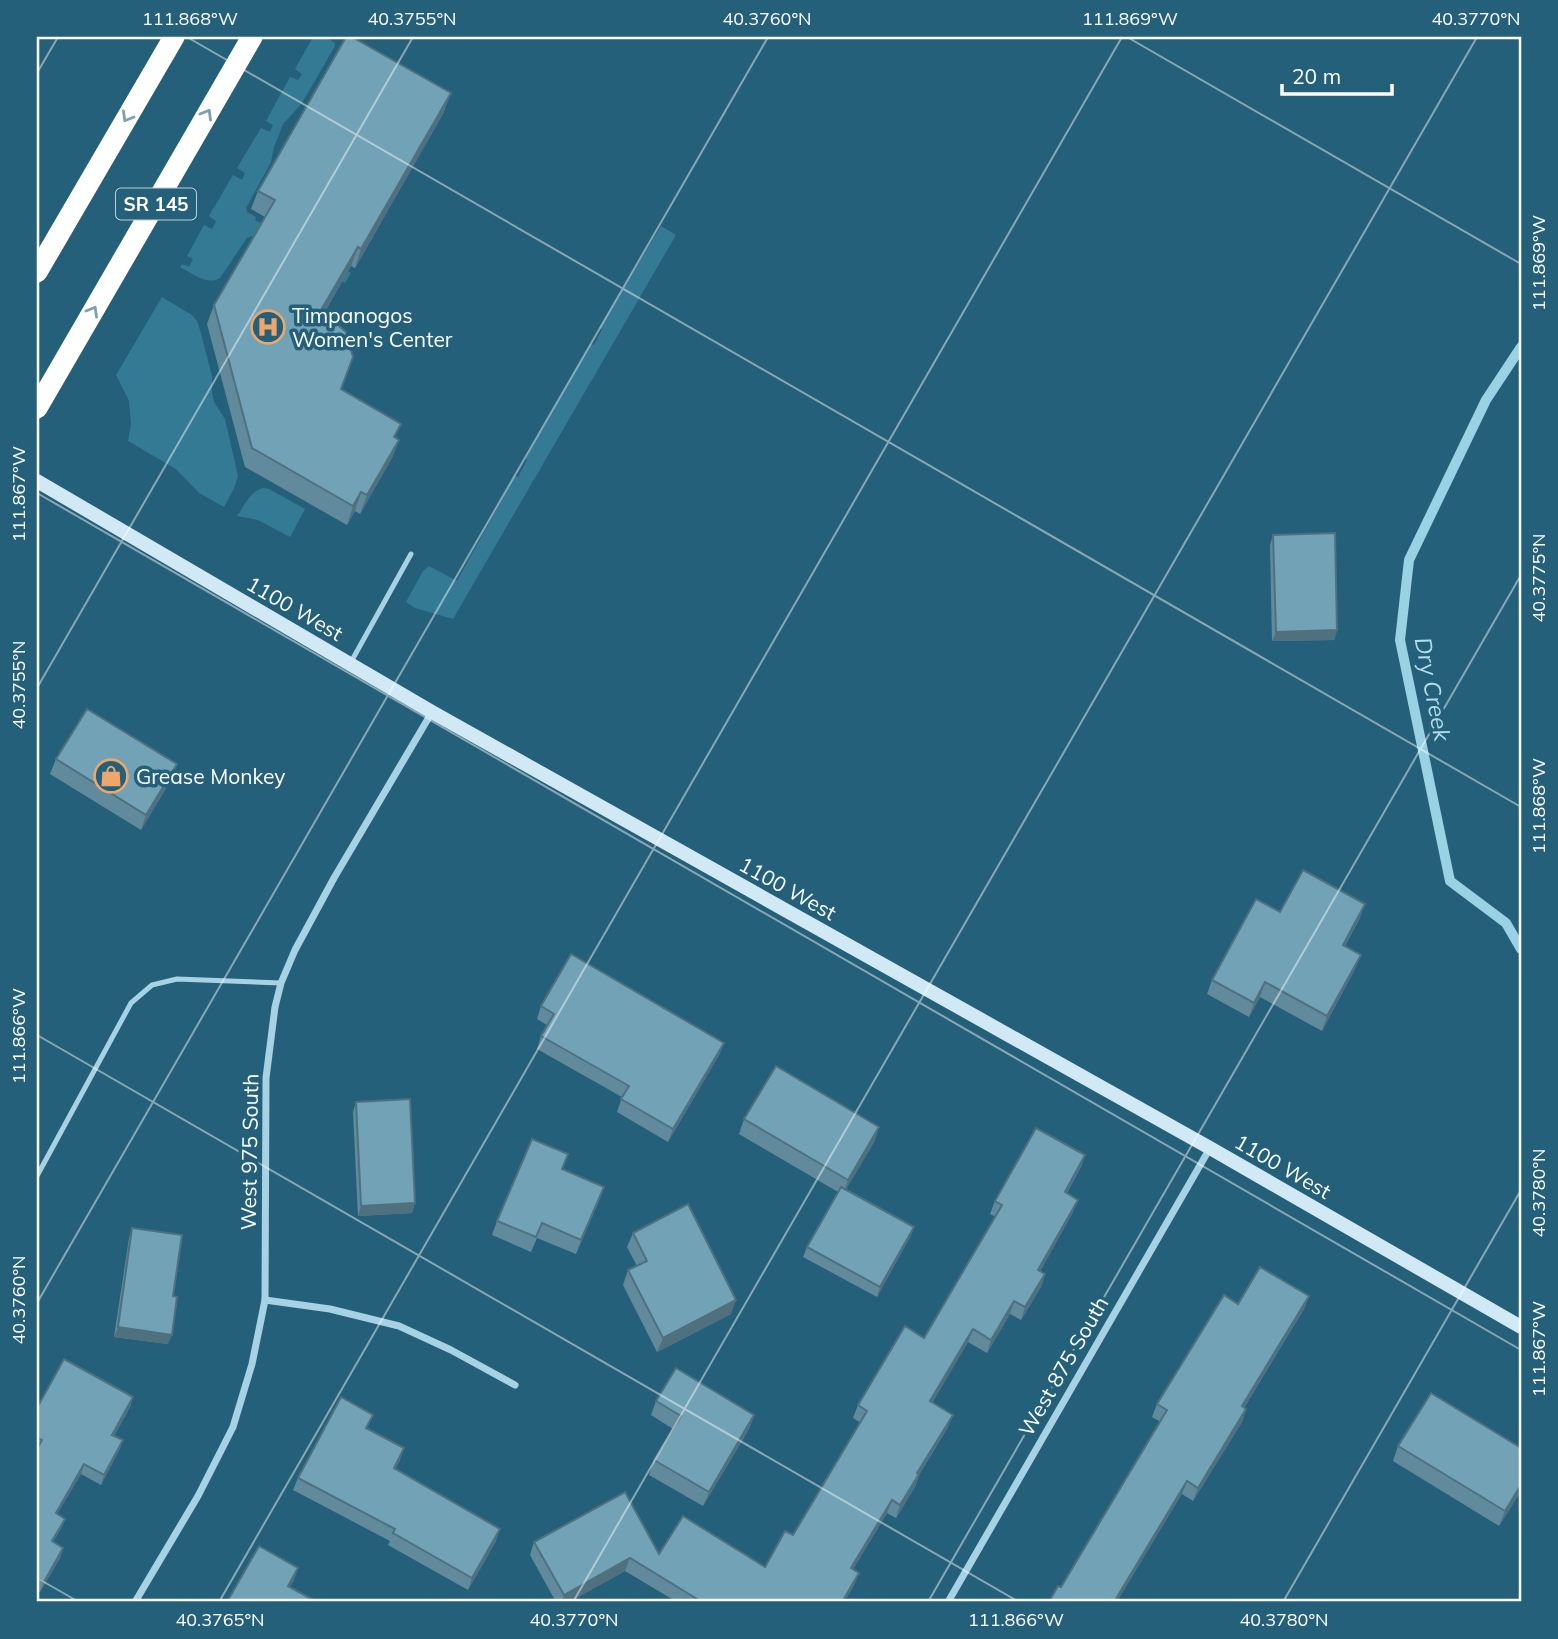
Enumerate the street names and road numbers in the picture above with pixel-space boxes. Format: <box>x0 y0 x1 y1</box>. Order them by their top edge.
road number: SR 145 <box>116 188 196 220</box>
street label: 1100 West <box>242 570 348 646</box>
street label: 1100 West <box>735 851 841 925</box>
street label: West 975 South <box>235 1073 263 1231</box>
street label: 1100 West <box>1230 1128 1336 1204</box>
street label: West 875 South <box>1013 1292 1113 1440</box>

